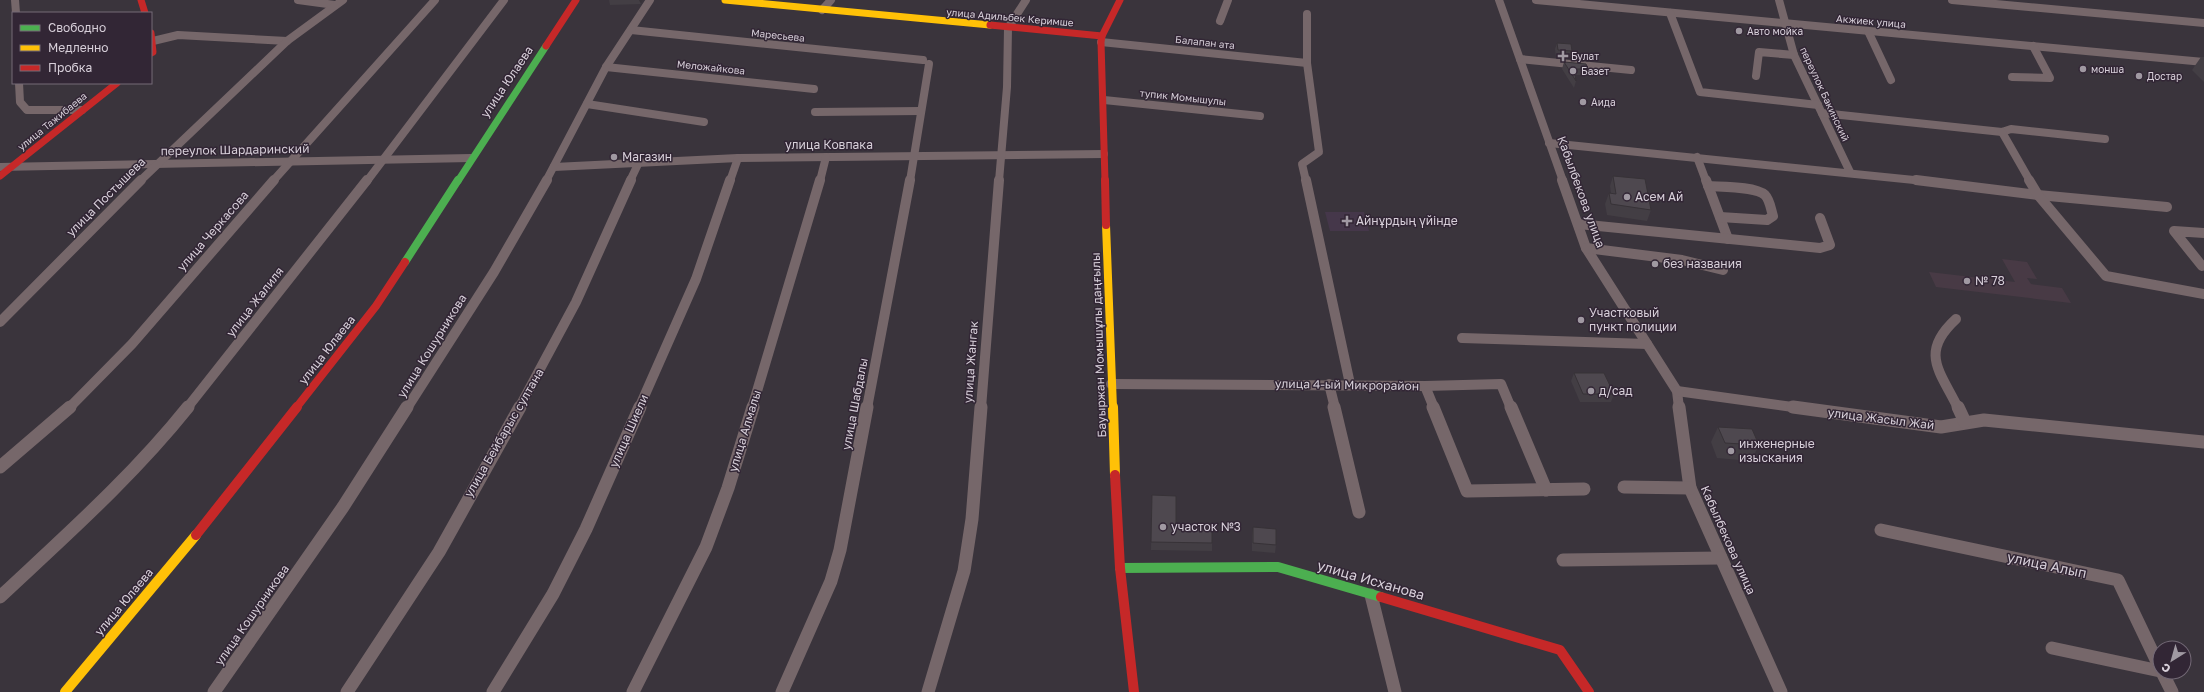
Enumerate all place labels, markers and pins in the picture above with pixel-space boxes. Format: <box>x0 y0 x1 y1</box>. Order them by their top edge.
place label: Авто мойка <box>1747 25 1803 37</box>
marker: Авто мойка <box>1734 26 1744 36</box>
place label: Булат <box>1571 50 1599 62</box>
marker: Булат <box>1558 51 1568 61</box>
place label: монша <box>2091 63 2124 75</box>
marker: монша <box>2078 64 2088 74</box>
place label: Базет <box>1581 65 1609 77</box>
marker: Базет <box>1568 66 1578 76</box>
place label: Достар <box>2147 70 2182 82</box>
marker: Достар <box>2134 71 2144 81</box>
place label: Аида <box>1591 96 1616 108</box>
marker: Аида <box>1578 97 1588 107</box>
place label: Магазин <box>622 149 672 164</box>
marker: Магазин <box>609 152 619 162</box>
place label: Асем Ай <box>1635 189 1683 204</box>
marker: Асем Ай <box>1622 192 1632 202</box>
place label: Айнұрдың үйінде <box>1356 213 1458 228</box>
marker: Айнұрдың үйінде <box>1341 215 1353 227</box>
place label: без названия <box>1663 256 1742 271</box>
marker: без названия <box>1650 259 1660 269</box>
place label: № 78 <box>1975 273 2005 288</box>
marker: № 78 <box>1962 276 1972 286</box>
place label: Участковый пункт полиции <box>1589 305 1677 334</box>
marker: Участковый пункт полиции <box>1576 315 1586 325</box>
place label: д/сад <box>1599 383 1633 398</box>
marker: д/сад <box>1586 386 1596 396</box>
place label: инженерные изыскания <box>1739 436 1815 465</box>
marker: инженерные изыскания <box>1726 446 1736 456</box>
place label: участок №3 <box>1171 519 1241 534</box>
marker: участок №3 <box>1158 522 1168 532</box>

